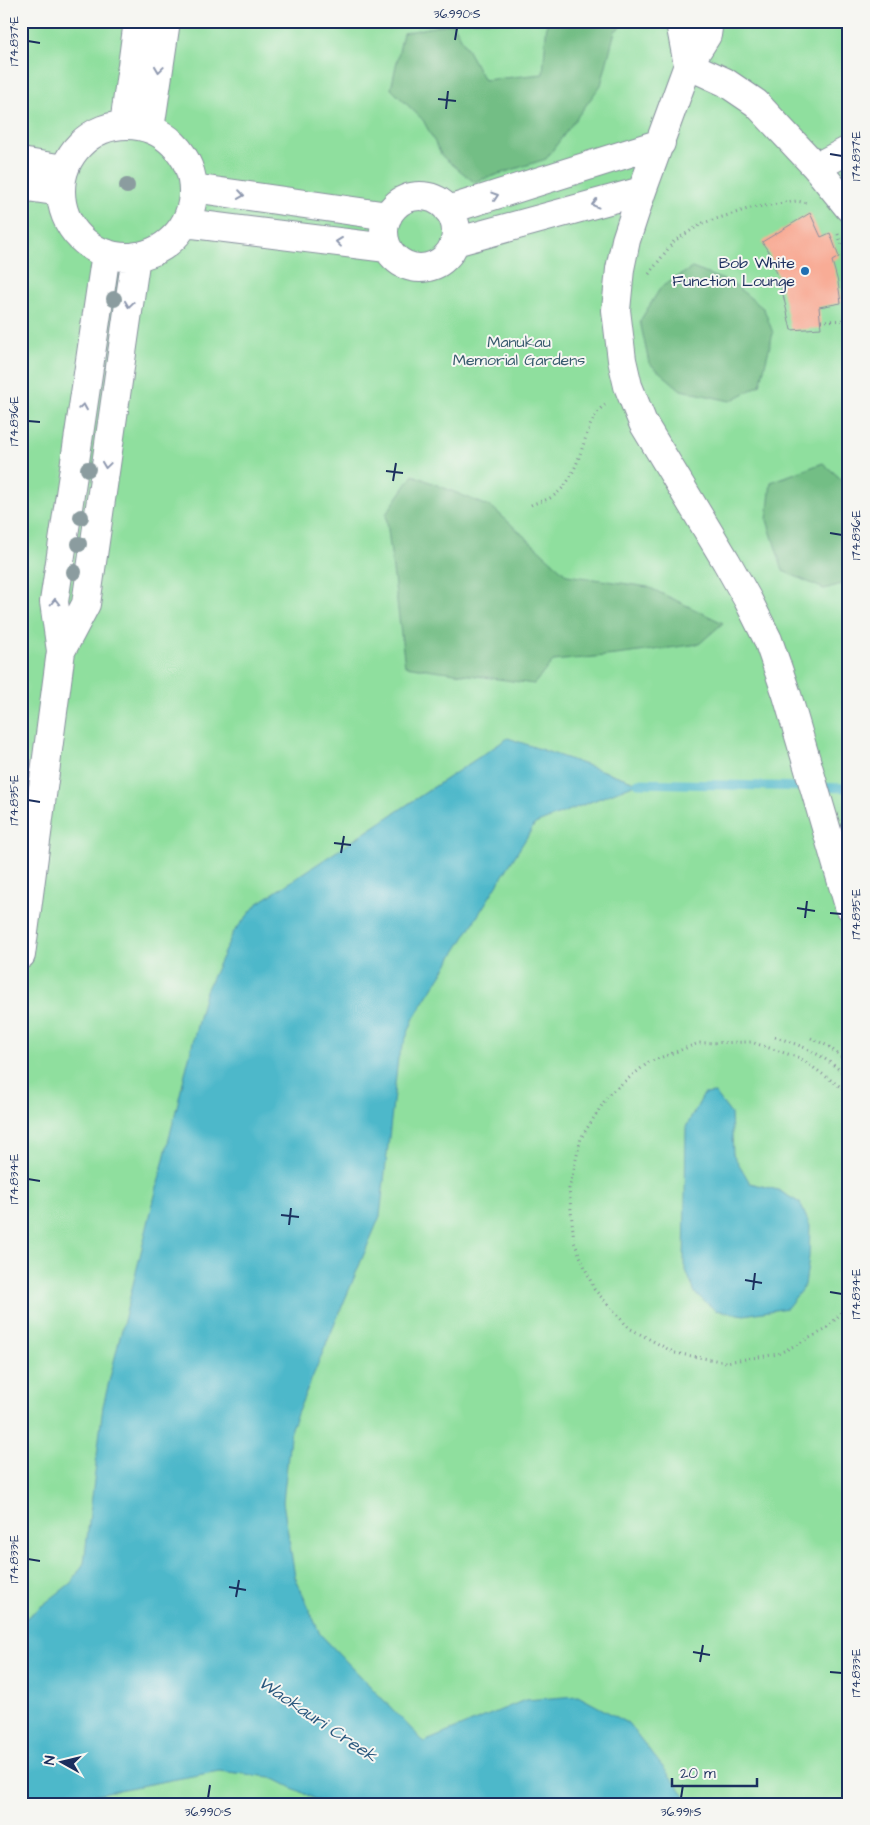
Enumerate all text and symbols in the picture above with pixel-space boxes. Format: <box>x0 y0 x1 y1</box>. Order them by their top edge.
text: 36.990°S <box>434 6 481 23</box>
text: 174.837°E <box>6 16 23 66</box>
one-way arrow <box>154 65 164 74</box>
text: 174.837°E <box>848 131 865 181</box>
one-way arrow <box>237 189 245 199</box>
one-way arrow <box>490 191 499 201</box>
one-way arrow <box>590 198 599 209</box>
one-way arrow <box>335 237 343 248</box>
place label: Bob White Function Lounge <box>672 252 795 293</box>
marker: Bob White Function Lounge <box>799 265 811 277</box>
one-way arrow <box>125 300 135 309</box>
park label: Manukau Memorial Gardens <box>453 331 585 371</box>
text: 174.836°E <box>6 396 23 446</box>
one-way arrow <box>77 403 88 411</box>
one-way arrow <box>101 461 112 469</box>
text: 174.836°E <box>848 510 865 560</box>
one-way arrow <box>50 598 60 606</box>
text: 174.835°E <box>6 775 23 825</box>
text: 174.835°E <box>848 889 865 939</box>
text: 174.834°E <box>6 1154 23 1204</box>
text: 174.834°E <box>848 1269 865 1319</box>
text: 174.833°E <box>6 1535 23 1583</box>
text: 174.833°E <box>848 1649 865 1697</box>
water label: Waokauri Creek <box>253 1670 383 1769</box>
north arrow <box>38 1738 88 1788</box>
text: N <box>40 1754 61 1766</box>
scale bar <box>672 1755 758 1787</box>
text: 20 m <box>680 1763 716 1784</box>
text: 36.990°S <box>185 1804 232 1821</box>
text: 36.991°S <box>661 1804 702 1821</box>

